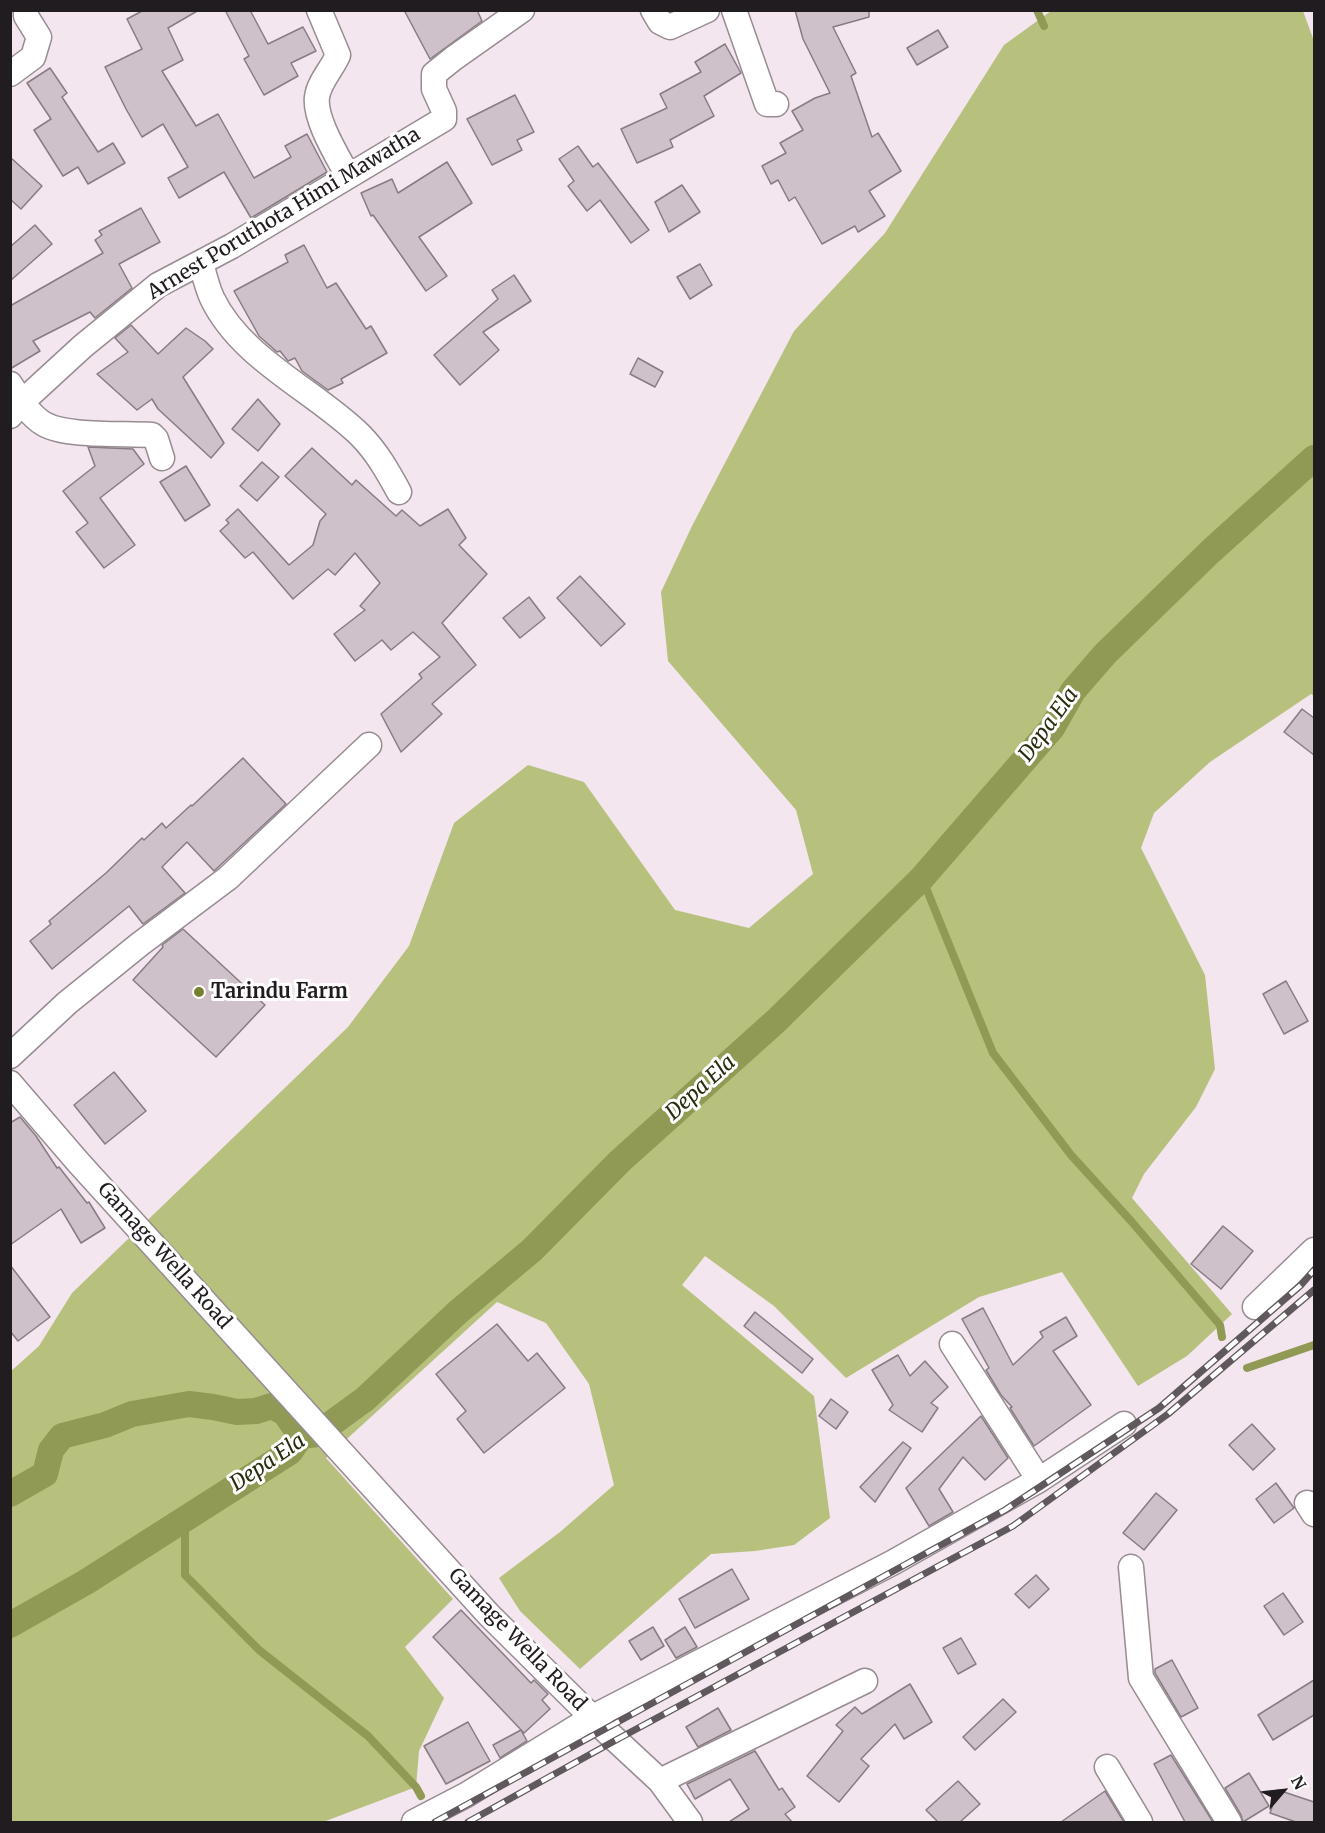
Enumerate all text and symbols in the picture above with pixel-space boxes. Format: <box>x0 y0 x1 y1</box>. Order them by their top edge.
street label: Arnest Poruthota Himi Mawatha <box>143 123 425 305</box>
water label: Depa Ela <box>1014 683 1084 767</box>
place label: Tarindu Farm <box>211 980 348 1004</box>
marker: Tarindu Farm <box>192 985 206 999</box>
water label: Depa Ela <box>661 1050 741 1126</box>
street label: Gamage Wella Road <box>92 1178 236 1334</box>
water label: Depa Ela <box>226 1429 310 1497</box>
street label: Gamage Wella Road <box>443 1564 591 1716</box>
north arrow <box>1253 1761 1313 1821</box>
text: N <box>1287 1772 1311 1793</box>

